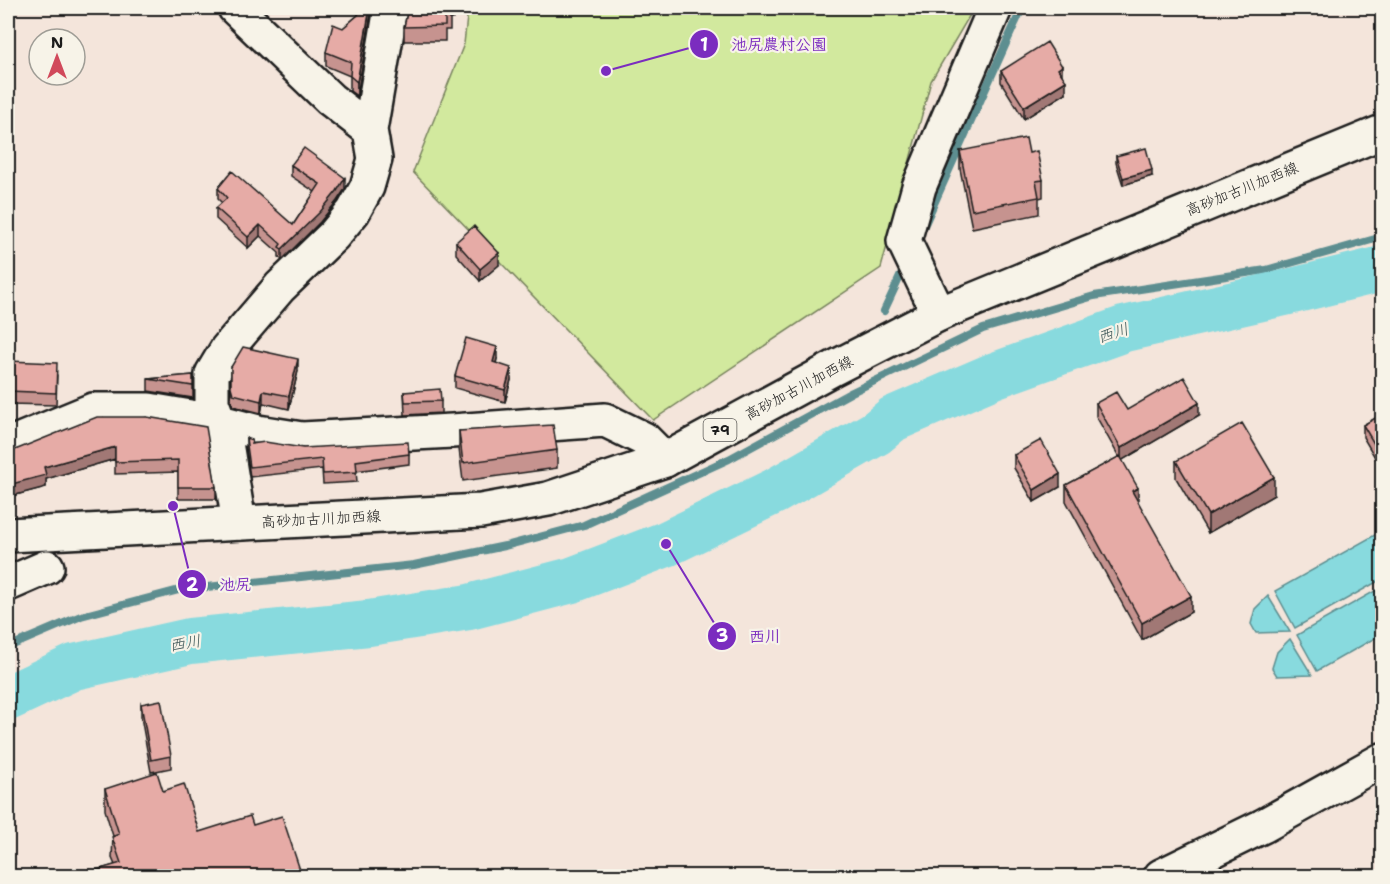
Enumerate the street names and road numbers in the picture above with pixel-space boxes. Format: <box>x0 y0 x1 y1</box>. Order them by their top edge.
street label: 高砂加古川加西線 <box>1183 157 1301 221</box>
street label: 高砂加古川加西線 <box>741 351 857 425</box>
road number: 79 <box>704 419 736 441</box>
street label: 高砂加古川加西線 <box>261 506 381 532</box>

